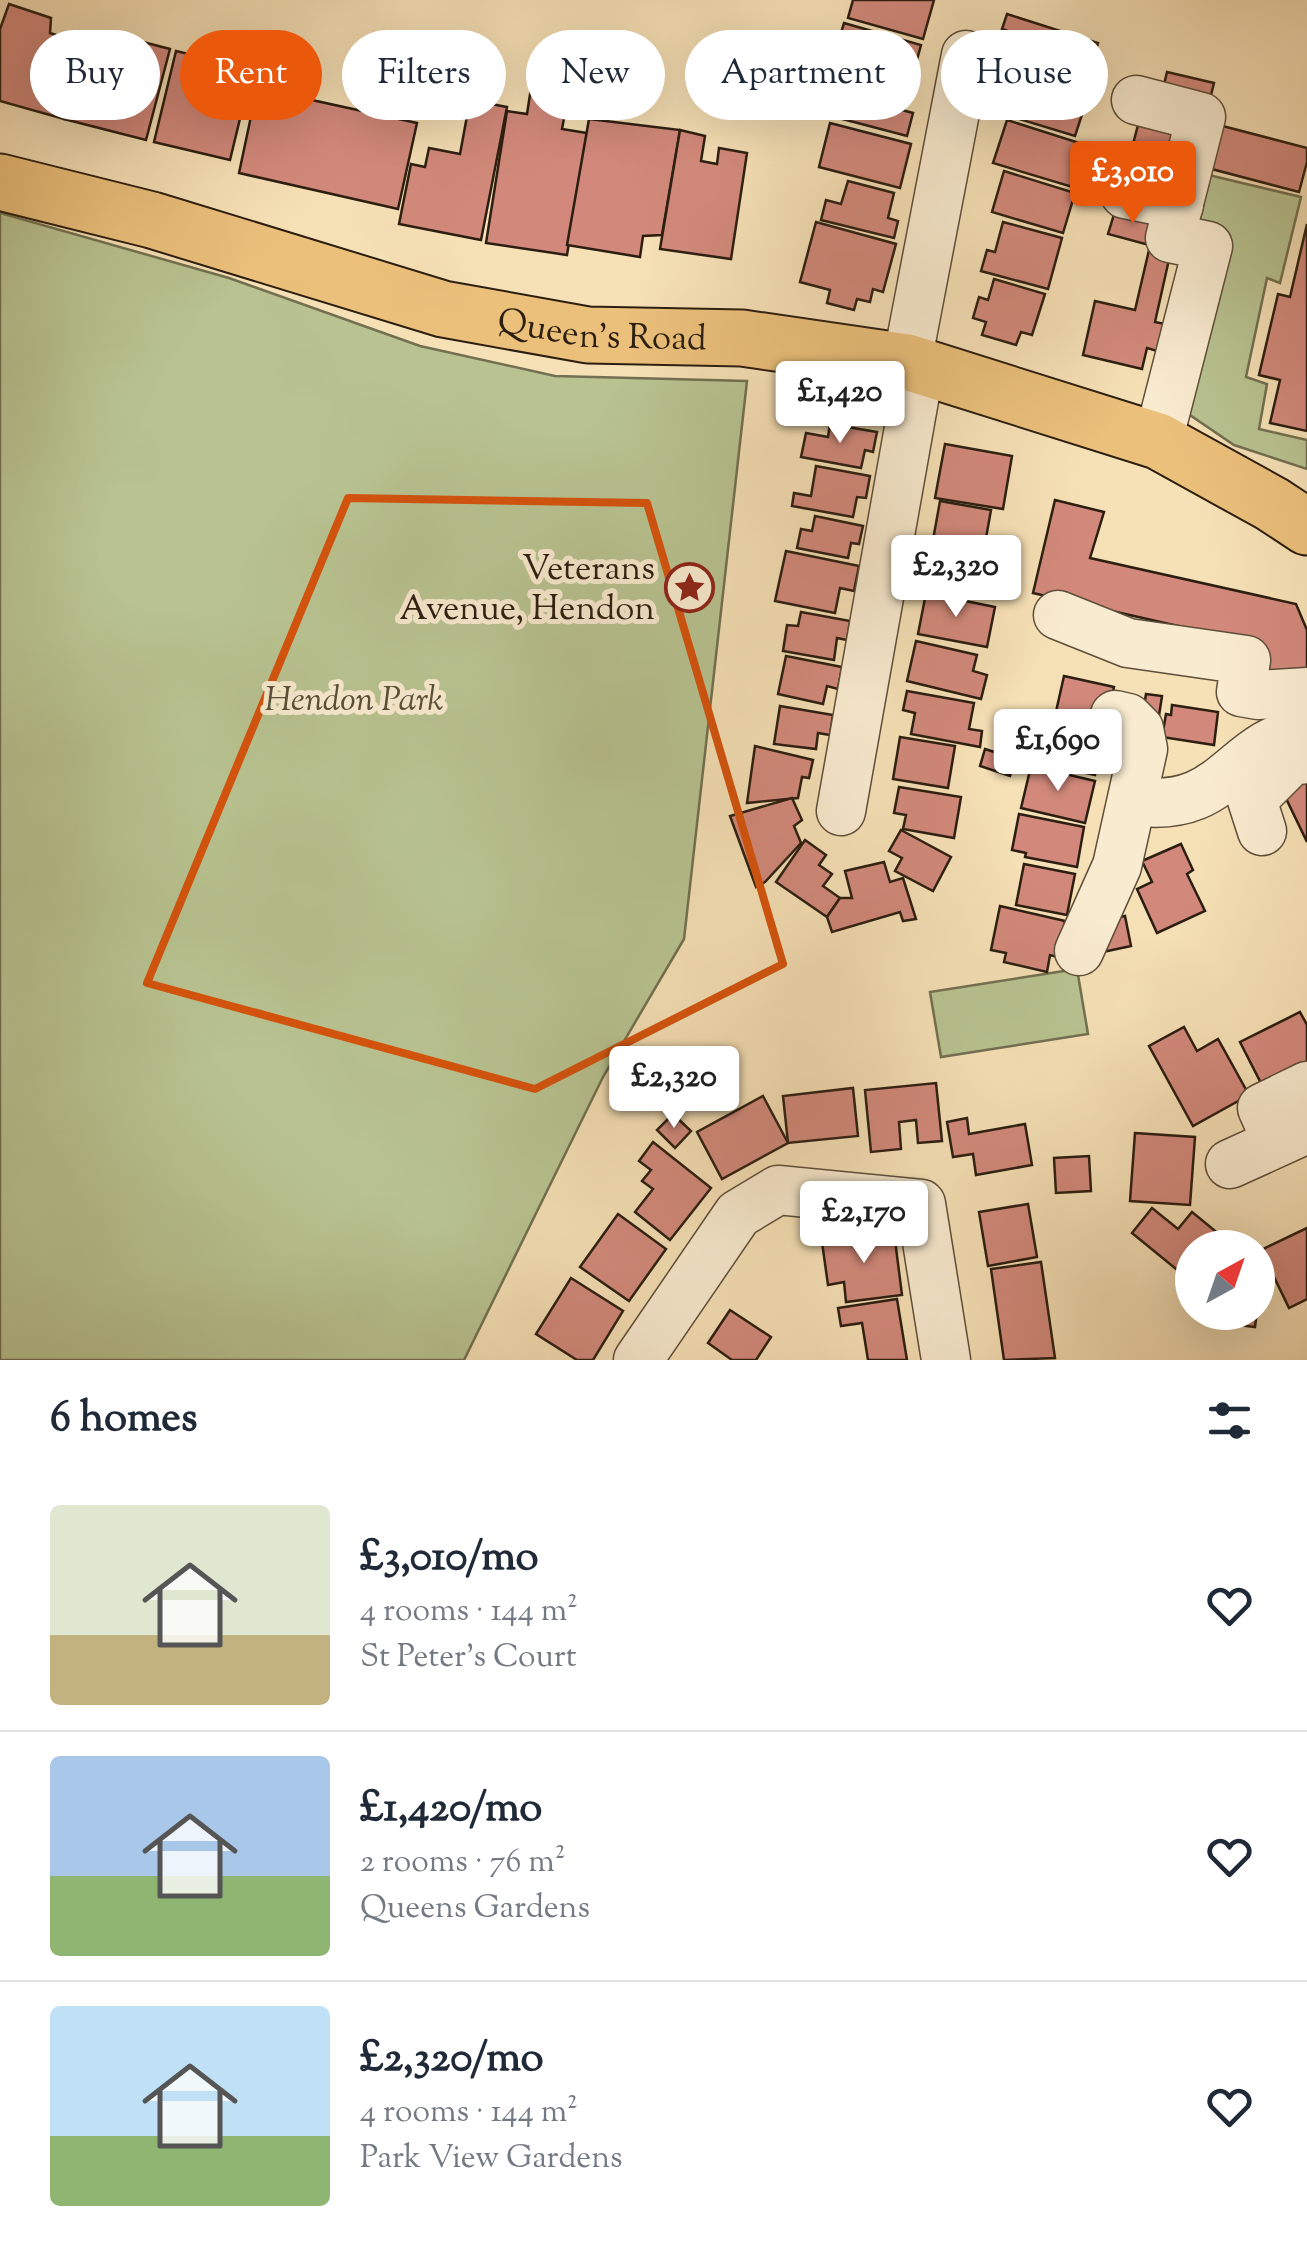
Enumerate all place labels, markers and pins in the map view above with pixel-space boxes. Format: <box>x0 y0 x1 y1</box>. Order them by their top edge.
pin: £3,010 <box>1052 141 1214 226</box>
pin: £1,420 <box>759 361 921 446</box>
pin: £2,320 <box>875 535 1037 620</box>
place label: Veterans Avenue, Hendon <box>399 545 655 636</box>
place icon: Veterans Avenue, Hendon <box>664 561 716 613</box>
pin: £1,690 <box>977 709 1139 794</box>
pin: £2,320 <box>593 1046 755 1131</box>
pin: £2,170 <box>783 1181 945 1266</box>

